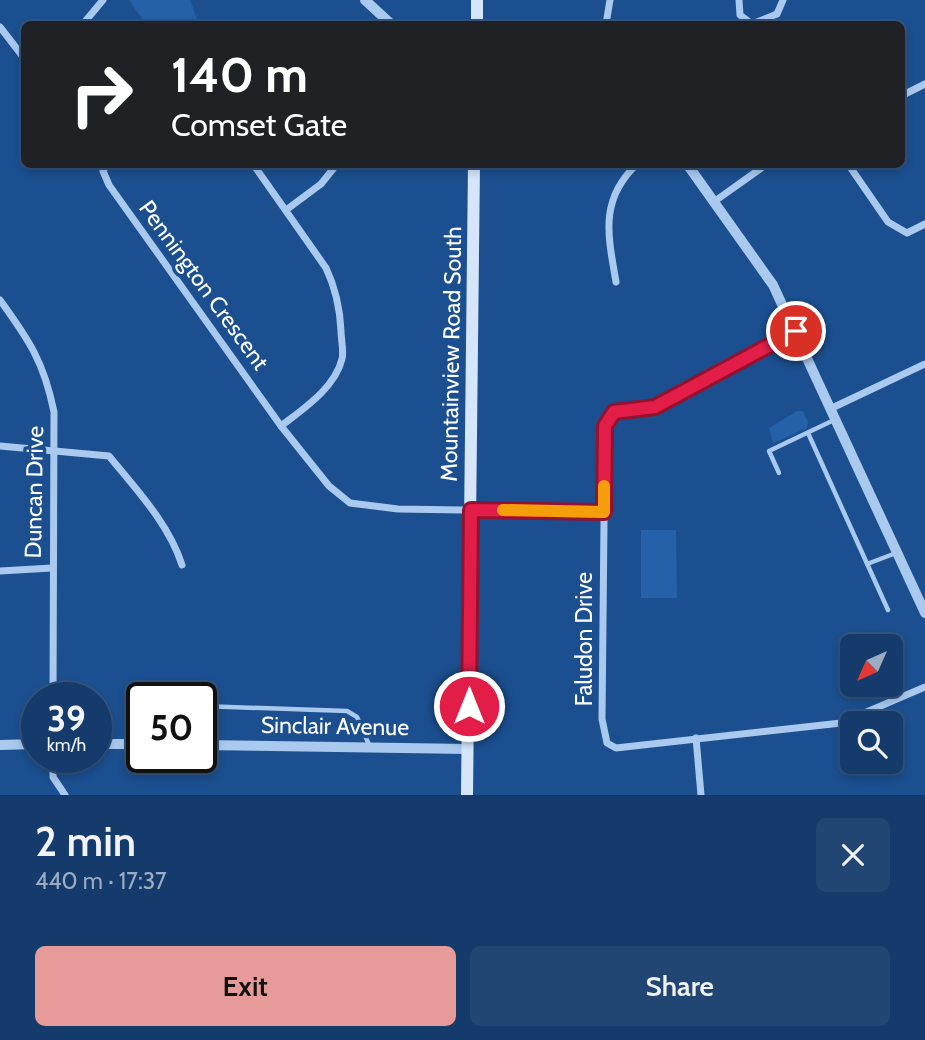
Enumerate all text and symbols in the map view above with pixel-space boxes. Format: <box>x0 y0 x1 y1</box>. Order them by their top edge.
text: 140 m <box>171 45 308 104</box>
icon: right <box>56 49 147 140</box>
text: Comset Gate <box>171 105 347 144</box>
street label: Pennington Crescent <box>133 195 275 375</box>
street label: Mountainview Road South <box>435 226 467 482</box>
pin <box>766 301 826 361</box>
icon: arrive <box>777 312 815 350</box>
street label: Duncan Drive <box>19 425 49 559</box>
street label: Faludon Drive <box>570 572 598 706</box>
north arrow <box>840 634 903 696</box>
map controls <box>840 634 903 774</box>
position arrow <box>432 669 506 743</box>
speed limit sign: 50 <box>126 682 217 773</box>
text: 39 <box>47 697 86 740</box>
street label: Sinclair Avenue <box>261 711 410 741</box>
button: search <box>840 711 903 774</box>
text: km/h <box>47 734 86 756</box>
text: 2 min <box>35 815 136 867</box>
button: close <box>816 818 890 892</box>
text: 440 m · 17:37 <box>35 867 167 895</box>
button: Exit <box>35 946 456 1026</box>
button: Share <box>470 946 890 1026</box>

